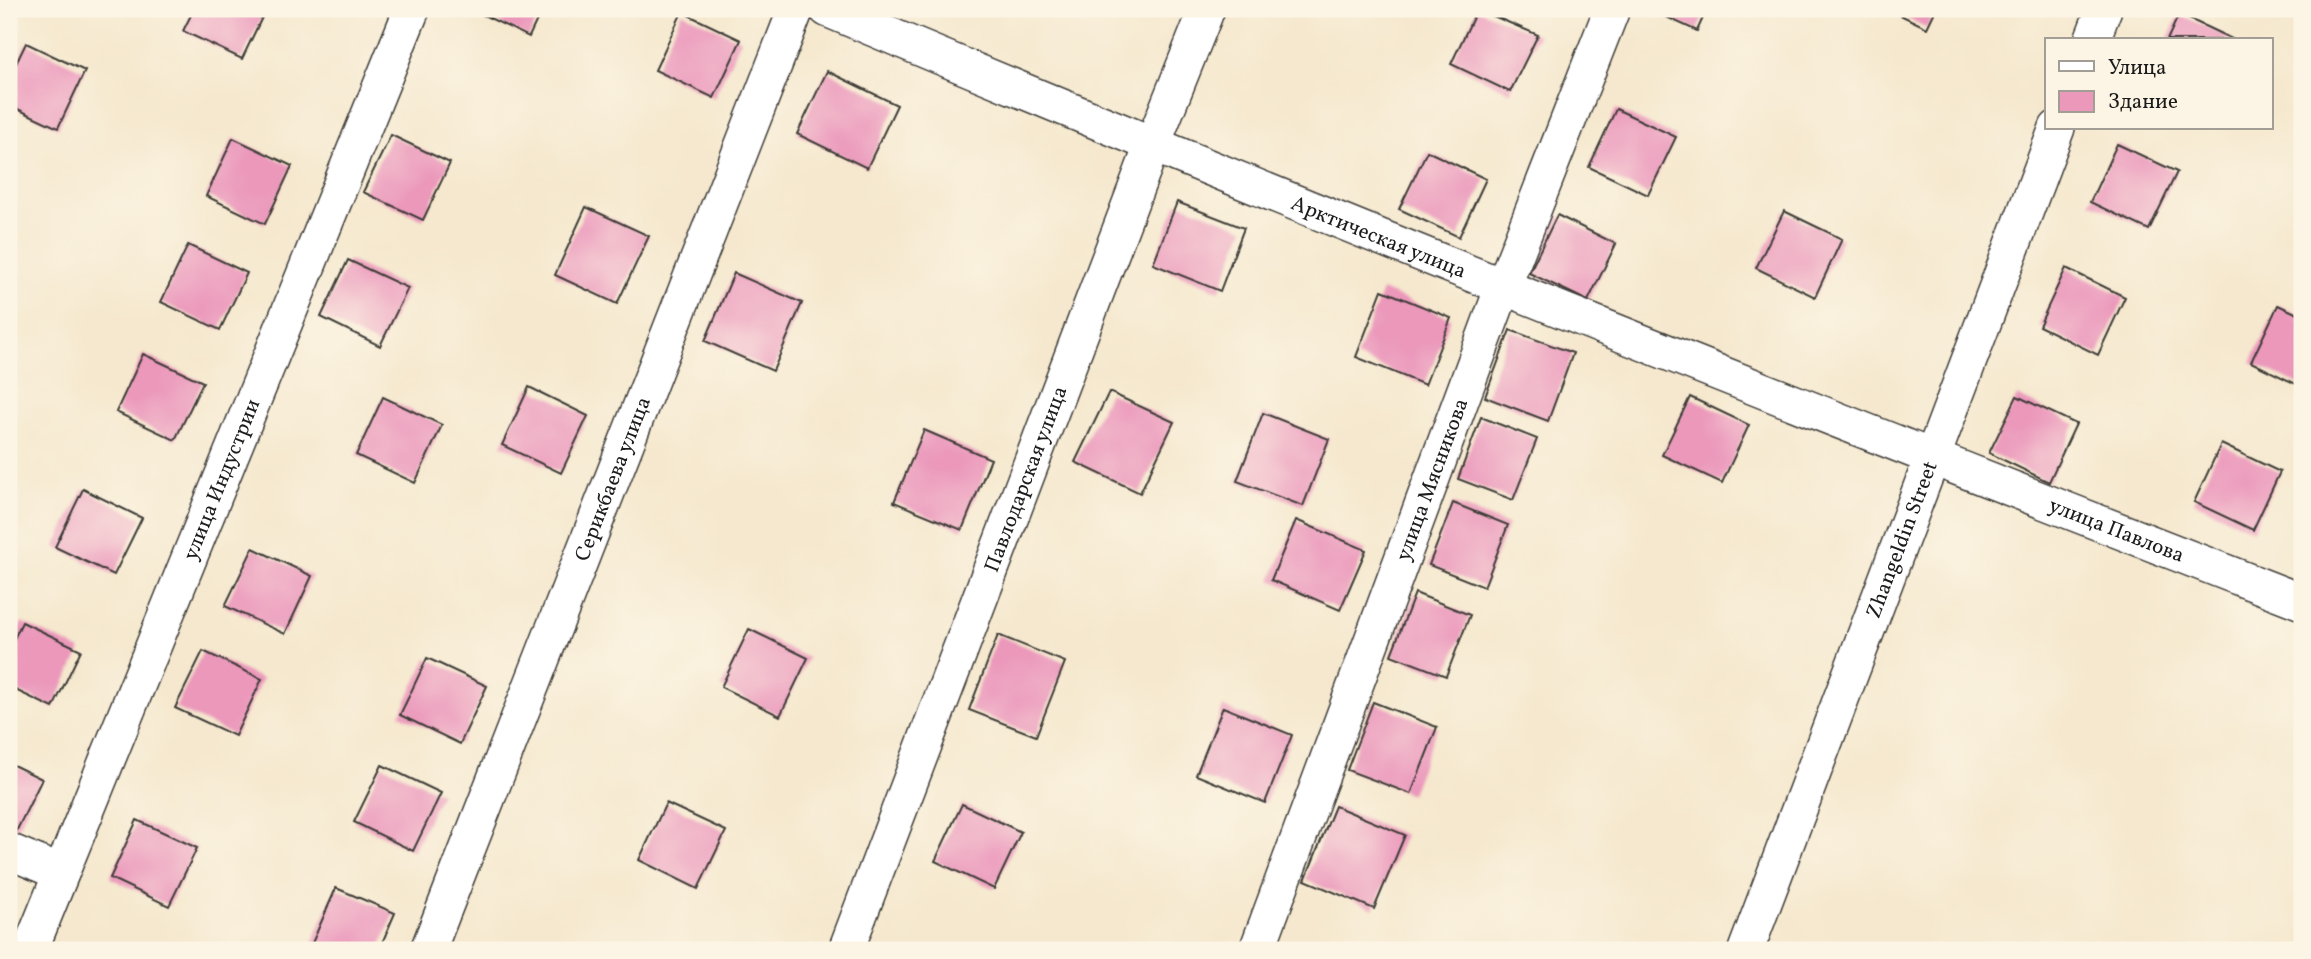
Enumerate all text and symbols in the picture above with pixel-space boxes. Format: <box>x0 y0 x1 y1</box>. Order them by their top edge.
legend <box>2045 38 2272 130</box>
text: Улица <box>2108 54 2166 83</box>
text: Здание <box>2108 88 2178 117</box>
street label: Арктическая улица <box>1286 190 1470 287</box>
street label: Павлодарская улица <box>978 382 1075 577</box>
street label: Серикбаева улица <box>568 393 659 566</box>
street label: улица Мясникова <box>1390 394 1476 565</box>
street label: улица Индустрии <box>177 395 268 565</box>
street label: Zhangeldin Street <box>1860 457 1946 623</box>
street label: улица Павлова <box>2044 492 2188 571</box>

